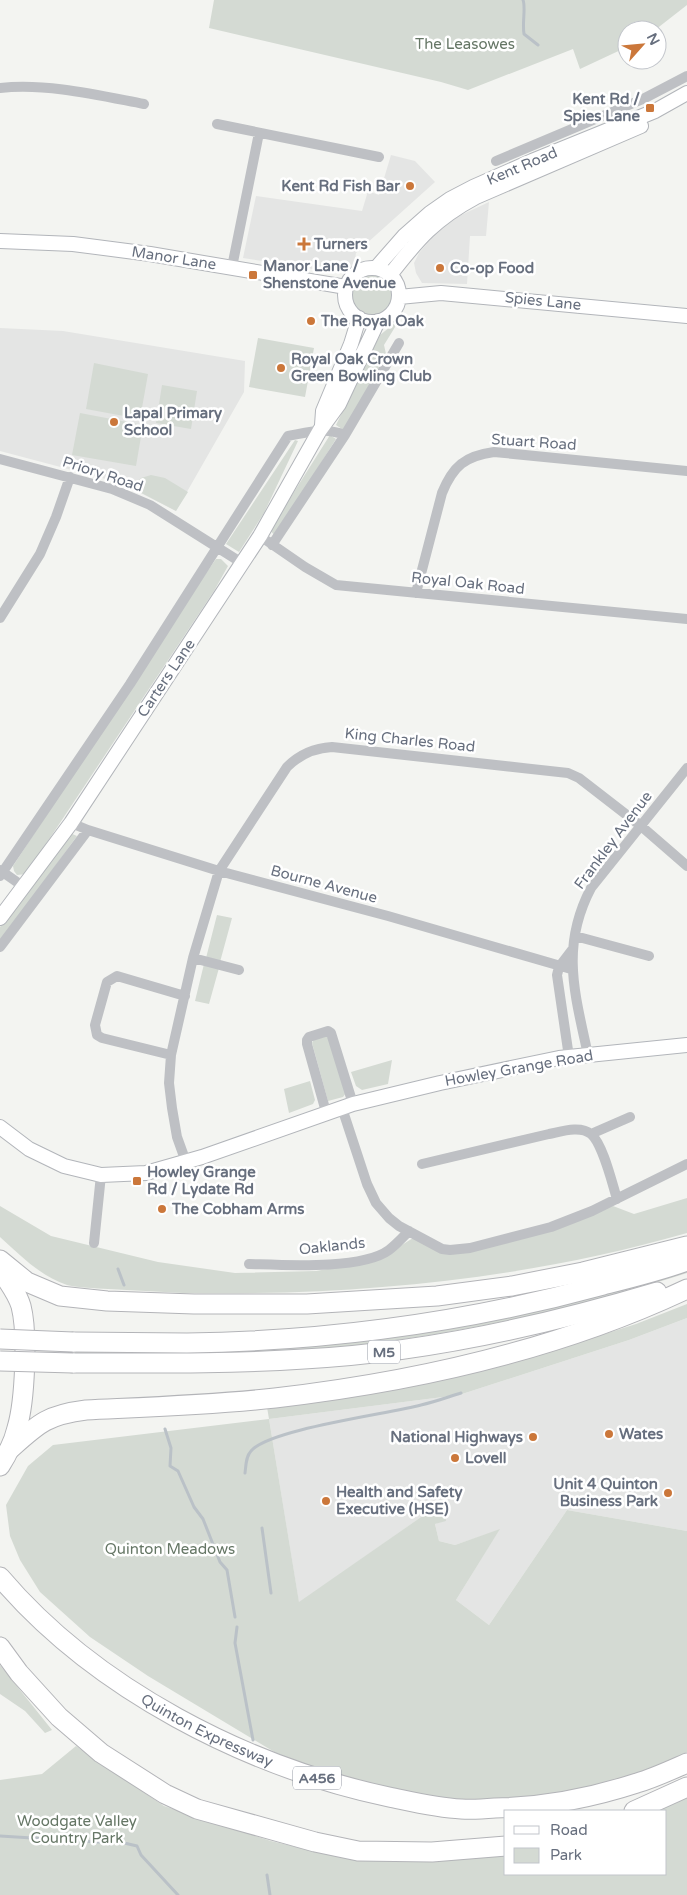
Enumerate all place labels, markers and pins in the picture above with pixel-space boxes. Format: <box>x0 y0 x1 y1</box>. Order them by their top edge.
place label: Kent Rd / Spies Lane <box>563 90 641 126</box>
marker: Kent Rd / Spies Lane <box>644 102 656 114</box>
place label: Kent Rd Fish Bar <box>281 177 400 195</box>
marker: Kent Rd Fish Bar <box>404 180 416 192</box>
place label: Turners <box>313 235 368 253</box>
marker: Turners <box>298 238 310 250</box>
place label: Manor Lane / Shenstone Avenue <box>263 257 396 292</box>
place label: Co-op Food <box>450 259 534 278</box>
marker: Co-op Food <box>434 262 446 274</box>
marker: Manor Lane / Shenstone Avenue <box>247 269 259 281</box>
place label: The Royal Oak <box>320 312 424 331</box>
marker: The Royal Oak <box>305 315 317 327</box>
place label: Royal Oak Crown Green Bowling Club <box>291 350 432 386</box>
marker: Royal Oak Crown Green Bowling Club <box>275 362 287 374</box>
place label: Lapal Primary School <box>124 404 222 439</box>
marker: Lapal Primary School <box>108 416 120 428</box>
place label: Howley Grange Rd / Lydate Rd <box>147 1163 256 1199</box>
marker: Howley Grange Rd / Lydate Rd <box>131 1175 143 1187</box>
place label: The Cobham Arms <box>171 1200 304 1218</box>
marker: The Cobham Arms <box>156 1203 168 1215</box>
place label: Wates <box>619 1425 663 1443</box>
place label: National Highways <box>390 1428 523 1447</box>
marker: Wates <box>603 1428 615 1440</box>
marker: National Highways <box>527 1431 539 1443</box>
place label: Lovell <box>465 1449 506 1467</box>
marker: Lovell <box>449 1452 461 1464</box>
place label: Unit 4 Quinton Business Park <box>553 1475 658 1510</box>
place label: Health and Safety Executive (HSE) <box>336 1483 462 1518</box>
marker: Unit 4 Quinton Business Park <box>662 1487 674 1499</box>
marker: Health and Safety Executive (HSE) <box>320 1495 332 1507</box>

